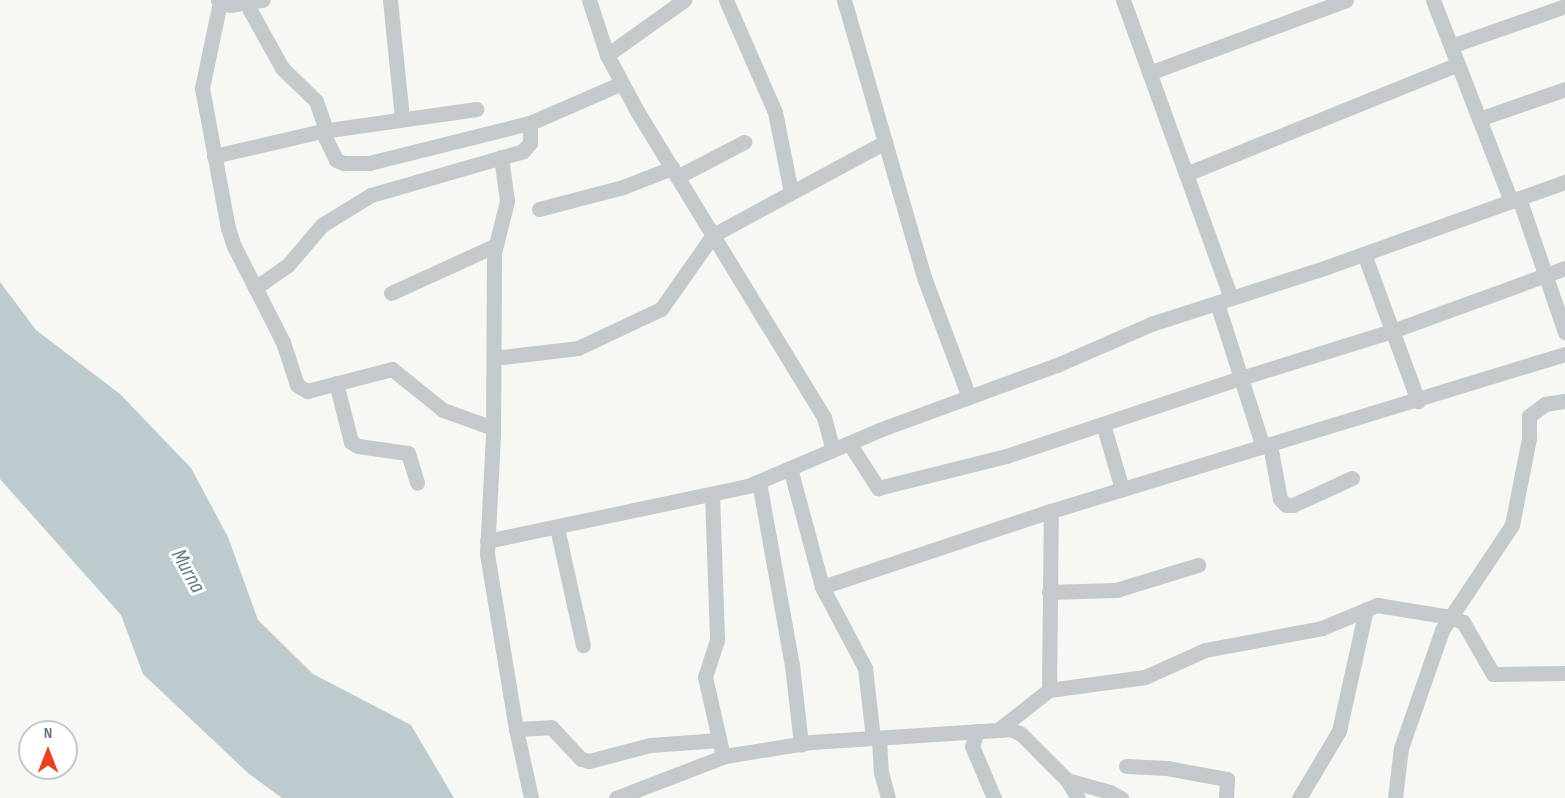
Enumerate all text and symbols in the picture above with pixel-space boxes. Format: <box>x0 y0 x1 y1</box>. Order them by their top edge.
water label: Murna <box>165 544 211 598</box>
north arrow <box>18 720 78 780</box>
text: N <box>44 724 52 743</box>

